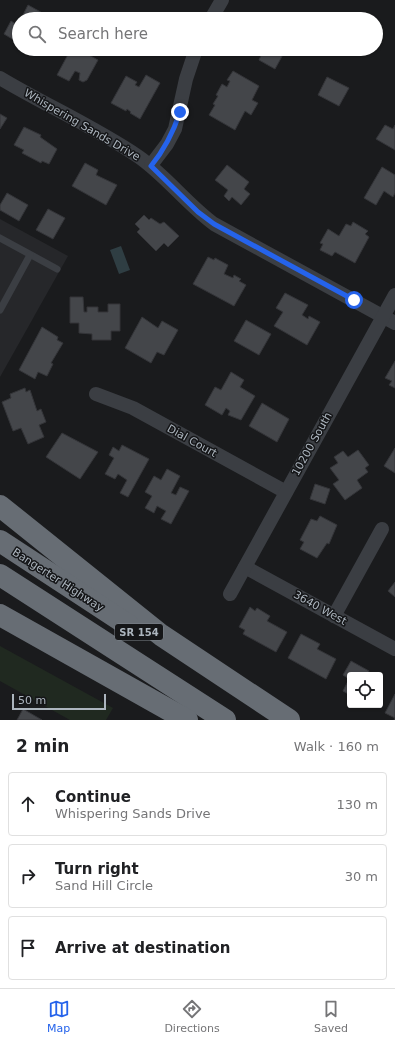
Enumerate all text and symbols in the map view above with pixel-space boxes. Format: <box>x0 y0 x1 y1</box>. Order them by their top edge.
search box <box>12 12 383 56</box>
icon: search <box>26 23 48 45</box>
text: Search here <box>58 25 148 43</box>
street label: Whispering Sands Drive <box>22 86 142 164</box>
route end <box>171 103 189 121</box>
route start <box>345 291 363 309</box>
street label: 10200 South <box>289 410 335 478</box>
street label: Dial Court <box>165 422 220 460</box>
street label: Bangerter Highway <box>10 546 106 615</box>
street label: 3640 West <box>291 588 349 628</box>
road number: SR 154 <box>115 624 163 640</box>
map controls <box>347 672 383 708</box>
button: locate <box>347 672 383 708</box>
scale bar <box>12 692 106 711</box>
text: 50 m <box>18 694 46 707</box>
text: 2 min <box>16 736 69 756</box>
text: Walk · 160 m <box>294 739 379 754</box>
text: Continue <box>55 788 131 806</box>
icon: ahead <box>17 793 39 815</box>
text: 130 m <box>336 797 378 812</box>
text: Whispering Sands Drive <box>55 806 211 821</box>
text: Turn right <box>55 860 139 878</box>
icon: right <box>17 865 39 887</box>
text: 30 m <box>345 869 378 884</box>
text: Sand Hill Circle <box>55 878 153 893</box>
icon: arrive <box>17 937 39 959</box>
text: Arrive at destination <box>55 939 230 957</box>
tab: Map <box>47 998 70 1035</box>
tab: Directions <box>164 998 220 1035</box>
tab: Saved <box>314 998 348 1035</box>

